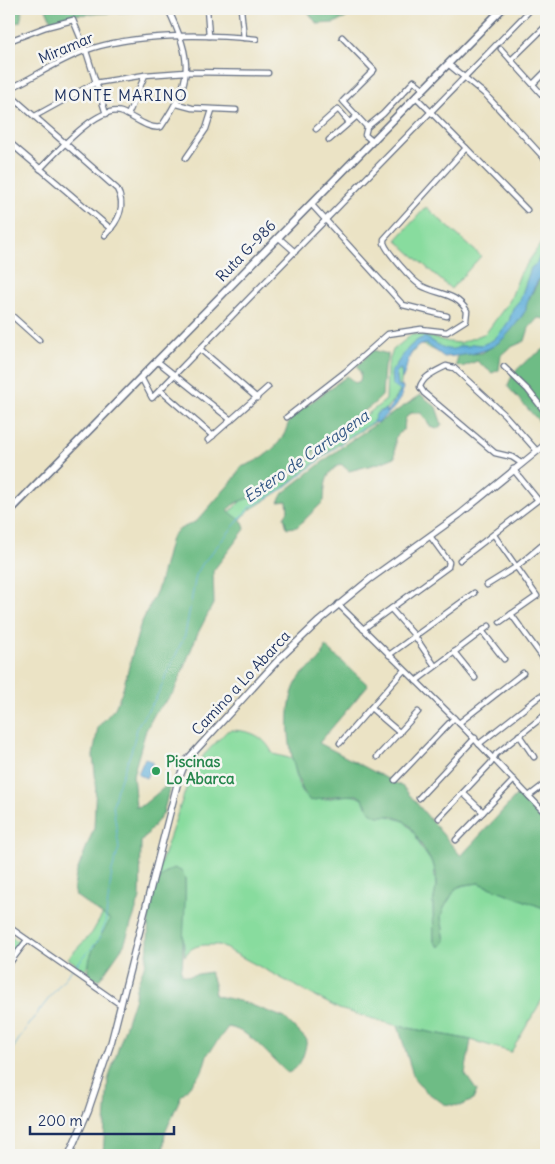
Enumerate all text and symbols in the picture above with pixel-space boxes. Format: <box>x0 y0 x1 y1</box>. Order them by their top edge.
street label: Miramar <box>35 27 96 68</box>
district label: MONTE MARINO <box>54 85 188 105</box>
street label: Ruta G-986 <box>212 216 280 285</box>
water label: Estero de Cartagena <box>240 405 373 507</box>
street label: Camino a Lo Abarca <box>187 626 294 739</box>
place label: Piscinas Lo Abarca <box>166 752 235 788</box>
marker: Piscinas Lo Abarca <box>150 765 162 777</box>
scale bar <box>30 1104 174 1136</box>
text: 200 m <box>38 1111 83 1130</box>

